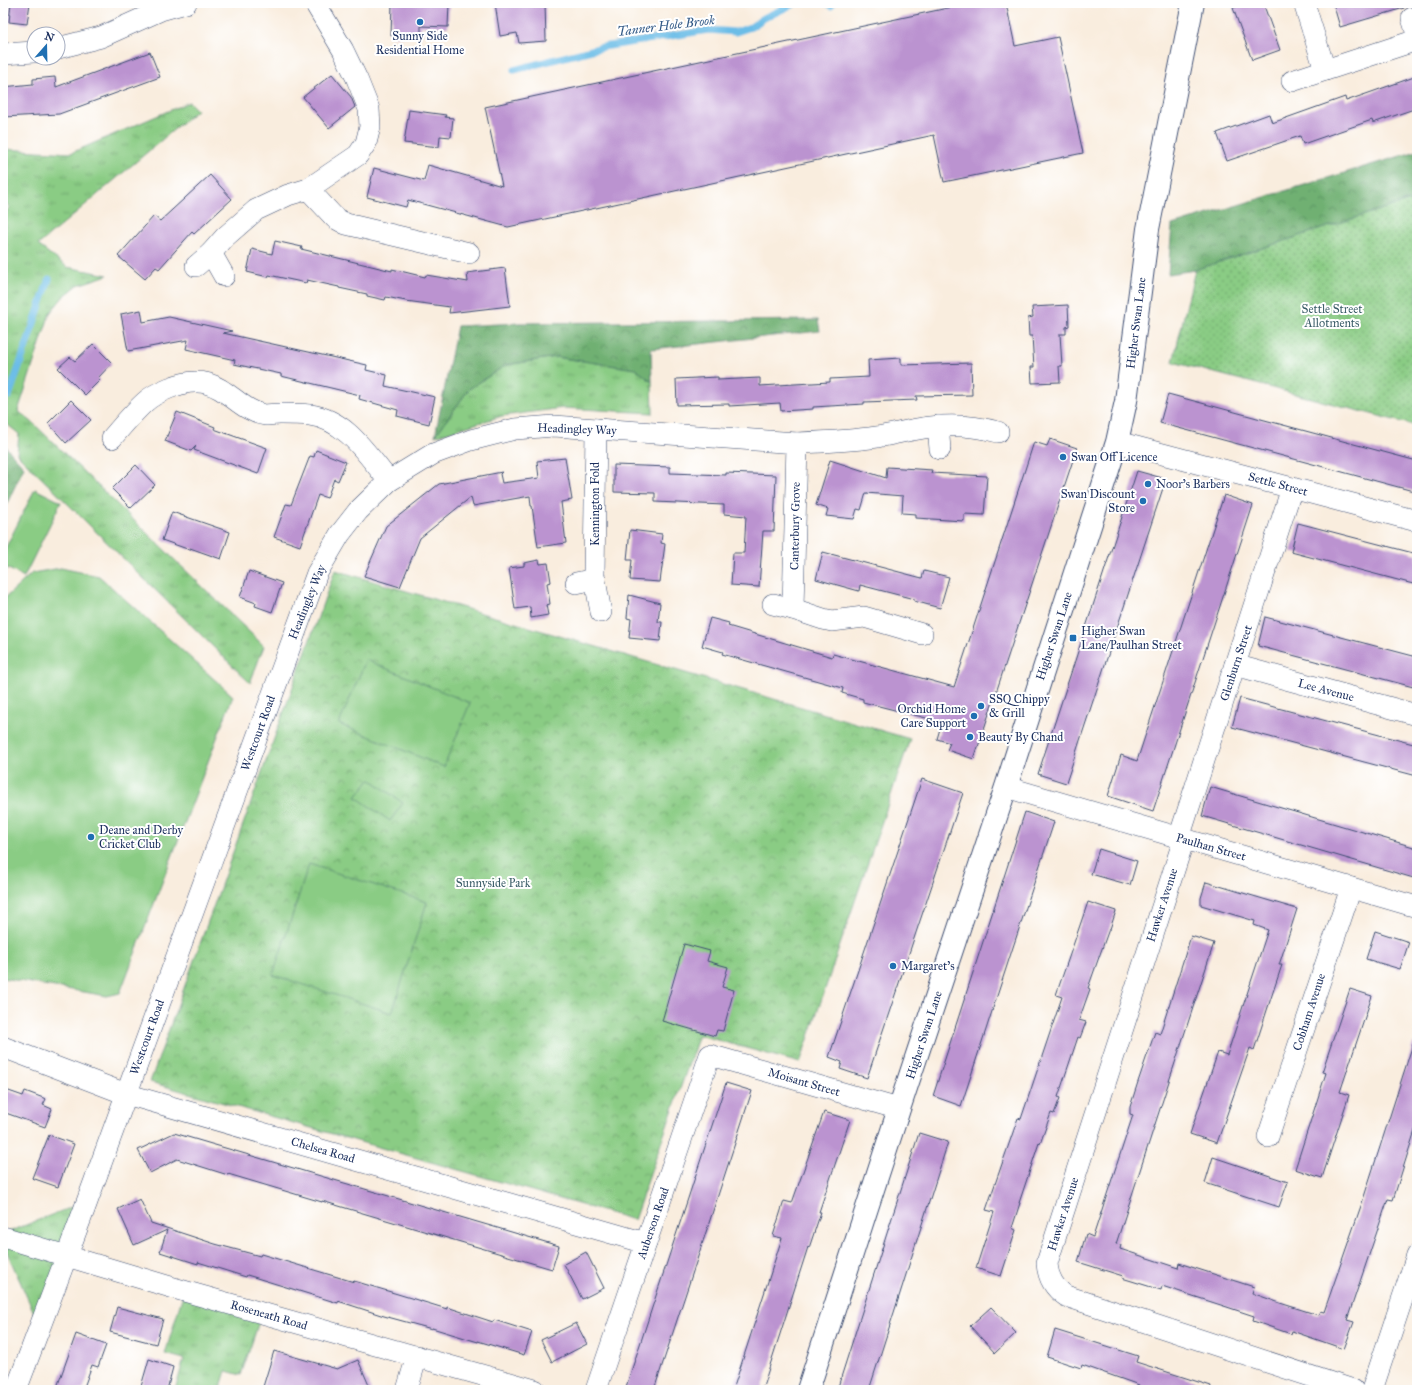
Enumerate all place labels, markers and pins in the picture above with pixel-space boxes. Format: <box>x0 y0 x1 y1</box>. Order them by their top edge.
marker: Sunny Side Residential Home <box>415 17 425 27</box>
place label: Sunny Side Residential Home <box>376 29 464 57</box>
place label: Swan Off Licence <box>1071 450 1157 464</box>
marker: Swan Off Licence <box>1058 452 1068 462</box>
place label: Noor's Barbers <box>1156 477 1230 491</box>
marker: Noor's Barbers <box>1143 479 1153 489</box>
place label: Swan Discount Store <box>1061 487 1136 515</box>
marker: Swan Discount Store <box>1138 496 1148 506</box>
place label: Higher Swan Lane/Paulhan Street <box>1081 624 1182 652</box>
marker: Higher Swan Lane/Paulhan Street <box>1068 633 1078 643</box>
place label: SSQ Chippy & Grill <box>989 692 1050 720</box>
marker: SSQ Chippy & Grill <box>976 701 986 711</box>
place label: Orchid Home Care Support <box>897 702 967 730</box>
marker: Orchid Home Care Support <box>969 711 979 721</box>
place label: Beauty By Chand <box>978 730 1063 744</box>
marker: Beauty By Chand <box>965 732 975 742</box>
place label: Deane and Derby Cricket Club <box>99 823 183 851</box>
marker: Deane and Derby Cricket Club <box>86 832 96 842</box>
place label: Margaret's <box>901 959 955 974</box>
marker: Margaret's <box>888 961 898 971</box>

